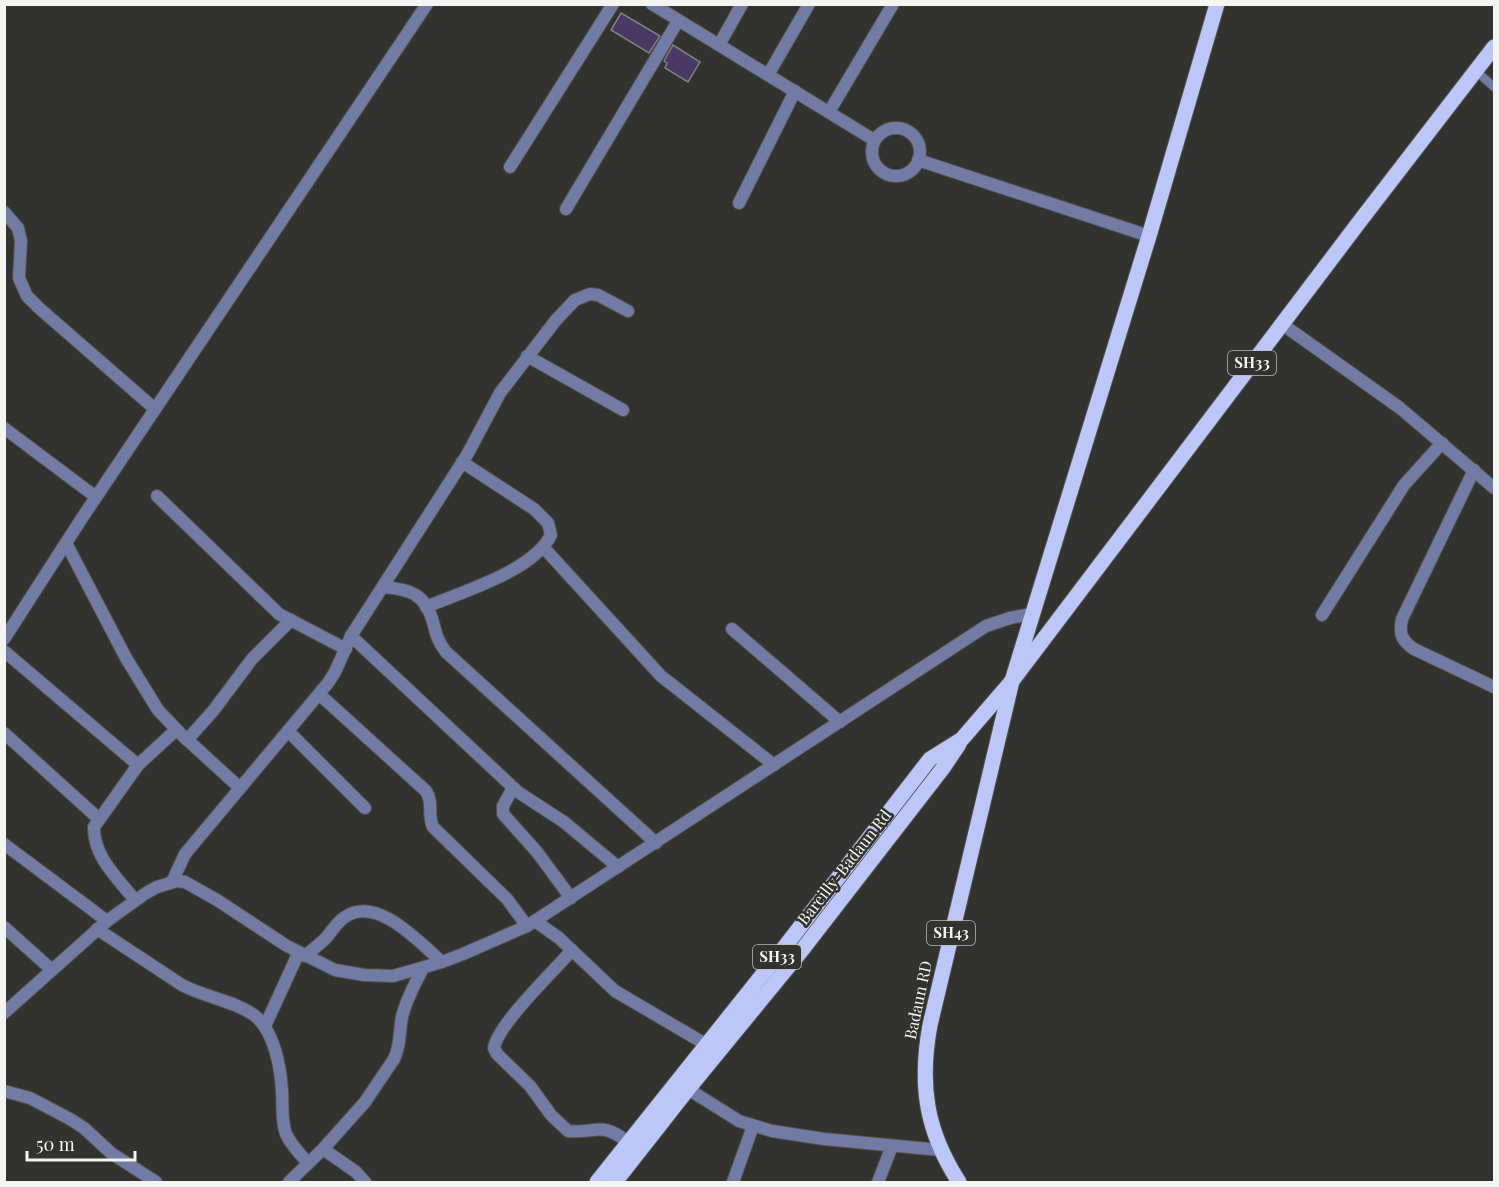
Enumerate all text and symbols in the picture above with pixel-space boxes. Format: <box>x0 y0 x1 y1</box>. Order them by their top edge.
road number: SH33 <box>1228 351 1276 375</box>
street label: Bareilly-Badaun Rd <box>792 805 895 928</box>
road number: SH43 <box>927 921 975 945</box>
road number: SH33 <box>753 945 801 969</box>
street label: Badaun RD <box>899 959 936 1041</box>
scale bar <box>27 1124 135 1162</box>
text: 50 m <box>36 1132 75 1156</box>

